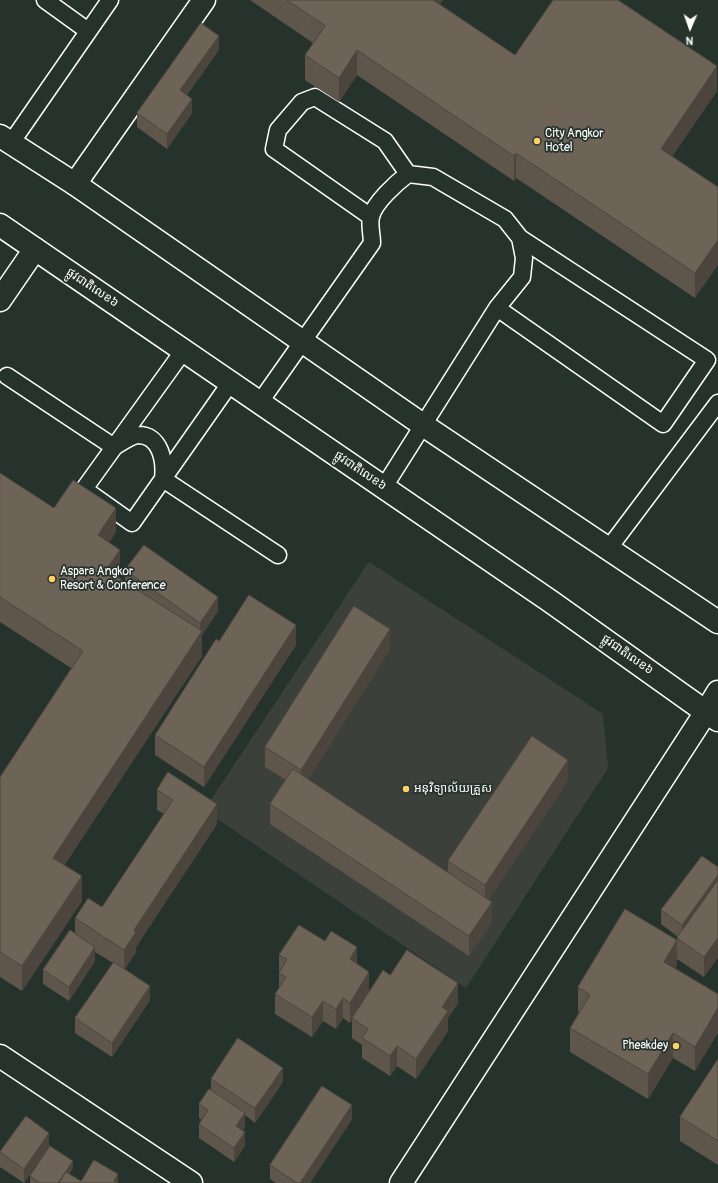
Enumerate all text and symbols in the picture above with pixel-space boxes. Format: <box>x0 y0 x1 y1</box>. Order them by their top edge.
north arrow <box>670 8 710 48</box>
text: N <box>686 34 694 47</box>
place label: City Angkor Hotel <box>545 127 603 155</box>
marker: City Angkor Hotel <box>532 136 542 146</box>
street label: ផ្លូវជាតិលេខ៦ <box>63 265 121 311</box>
street label: ផ្លូវជាតិលេខ៦ <box>331 448 389 494</box>
place label: Aspara Angkor Resort & Conference <box>60 565 166 593</box>
marker: Aspara Angkor Resort & Conference <box>47 574 57 584</box>
street label: ផ្លូវជាតិលេខ៦ <box>598 632 656 678</box>
place label: អនុវិទ្យាល័យគ្រួស <box>414 782 492 796</box>
marker: អនុវិទ្យាល័យគ្រួស <box>401 784 411 794</box>
place label: Pheakdey <box>622 1039 668 1053</box>
marker: Pheakdey <box>671 1041 681 1051</box>

